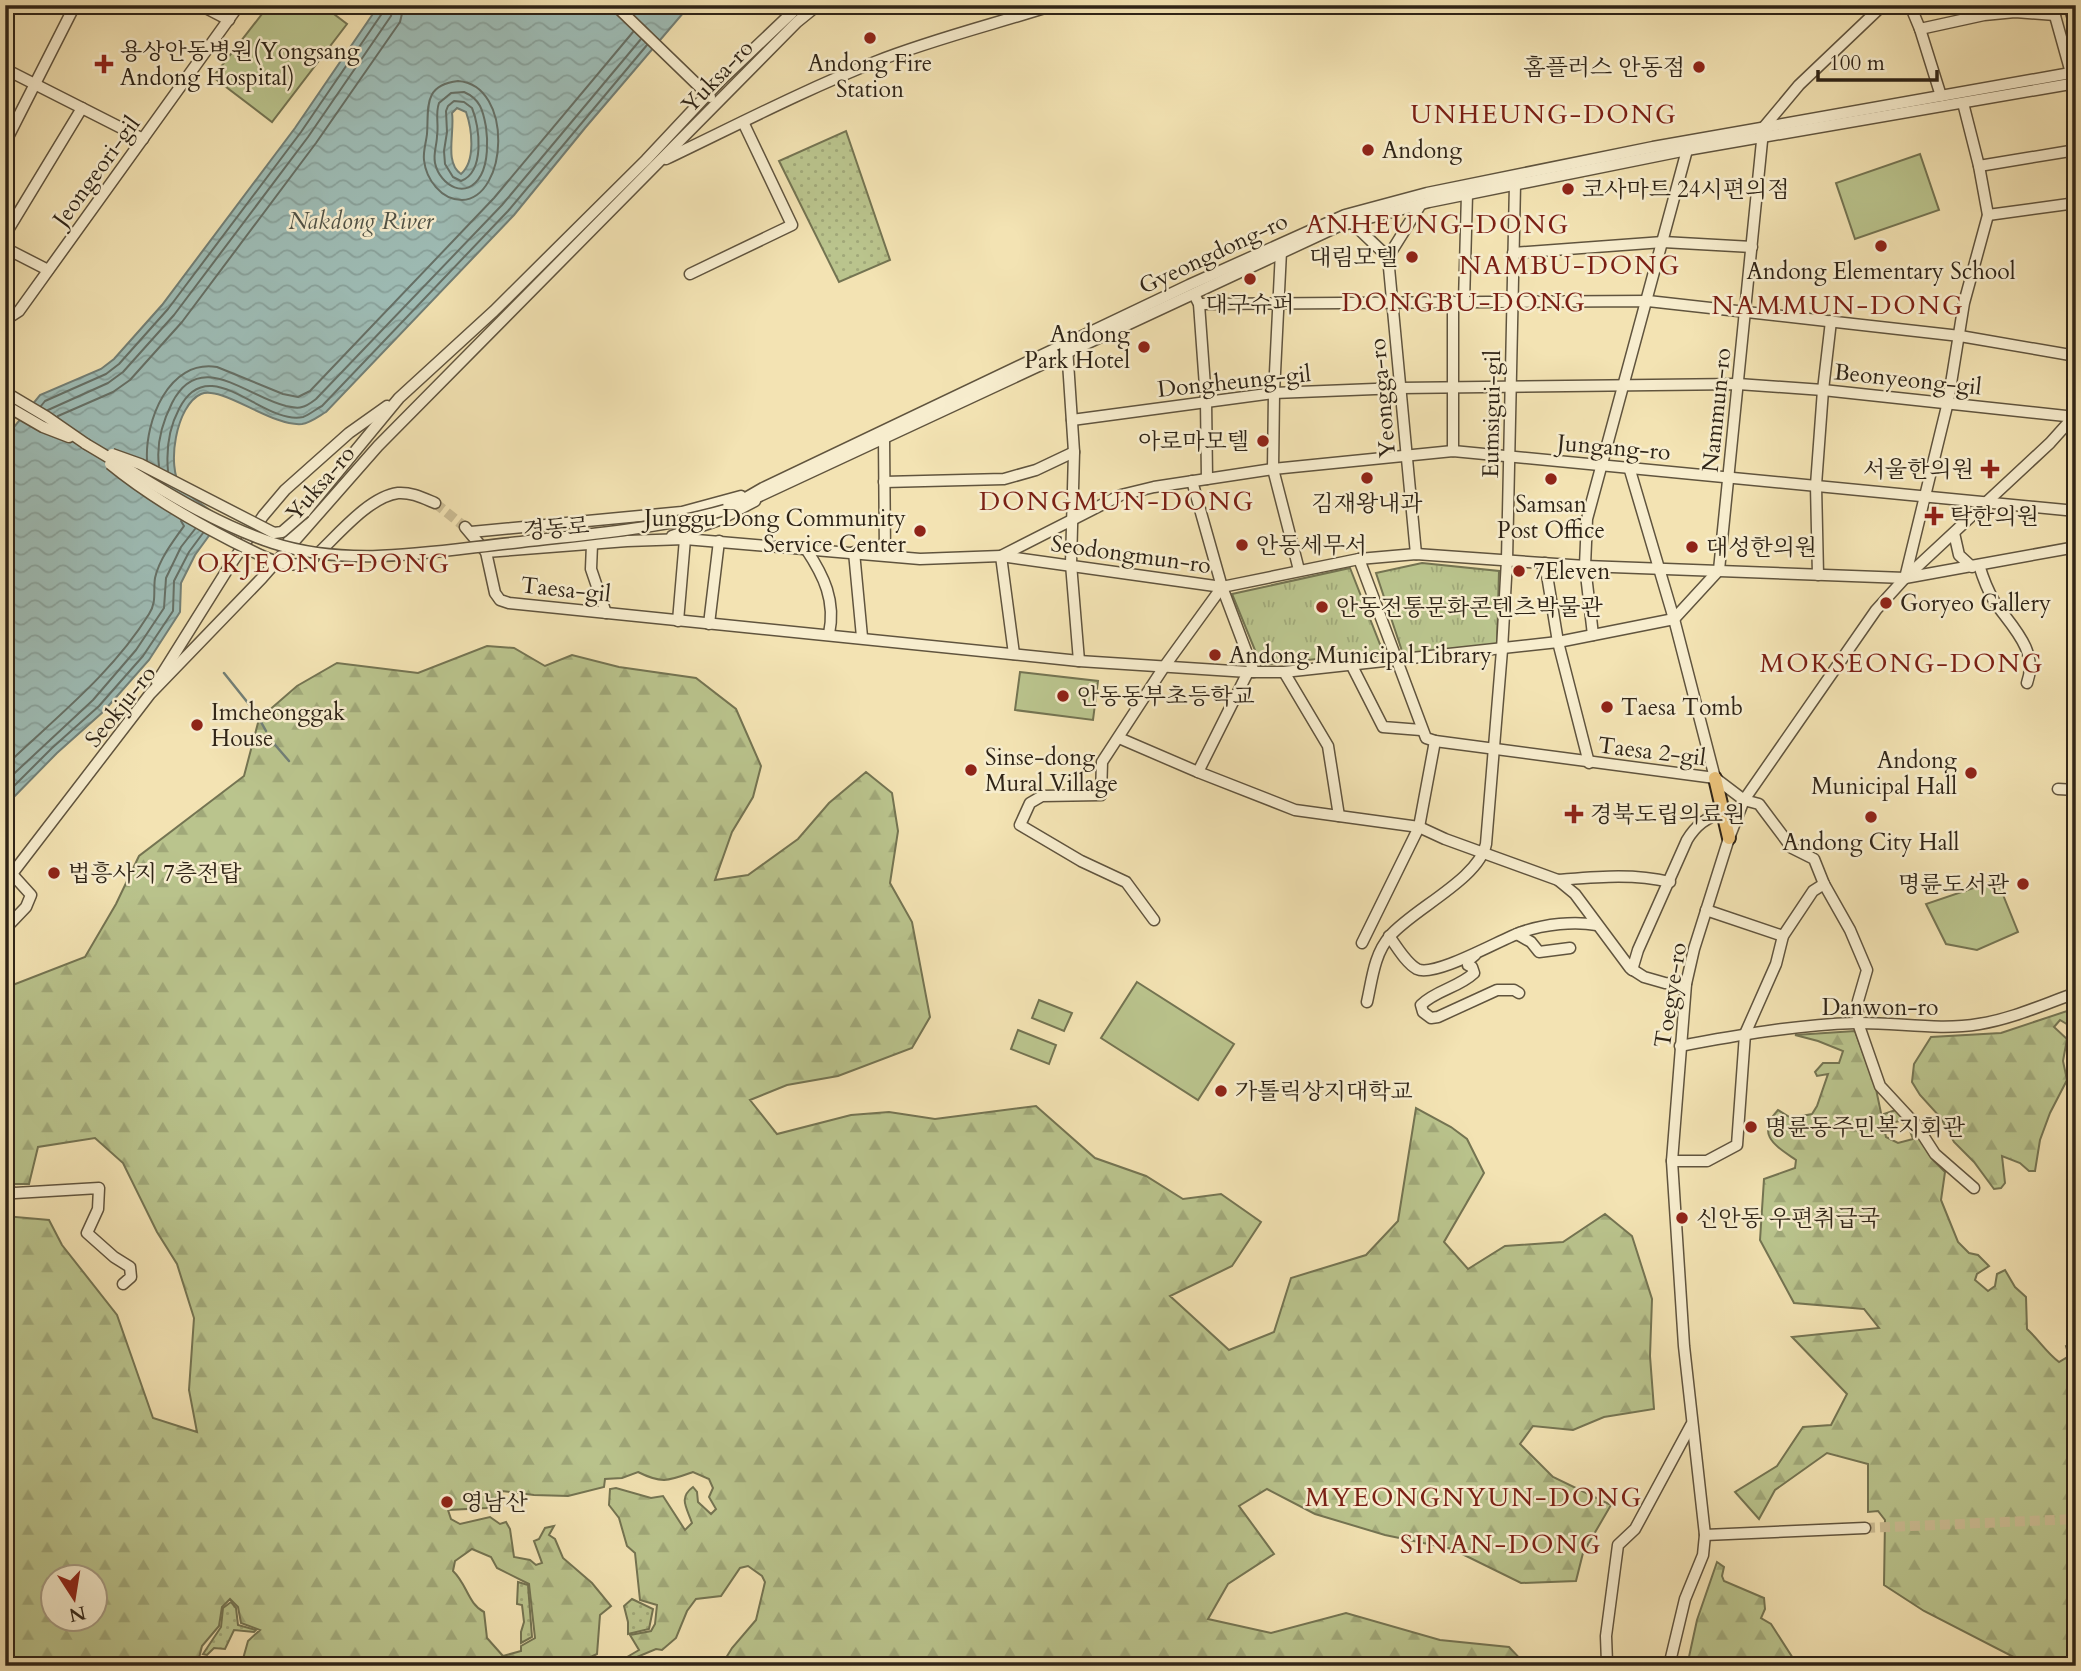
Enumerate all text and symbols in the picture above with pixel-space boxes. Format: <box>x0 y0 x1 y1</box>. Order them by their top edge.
marker: Andong Fire Station <box>862 30 878 46</box>
street label: Yuksa-ro <box>675 33 760 120</box>
place label: 용상안동병원(Yongsang Andong Hospital) <box>120 36 360 93</box>
scale bar <box>1818 38 1938 82</box>
place label: Andong Fire Station <box>808 48 932 105</box>
text: 100 m <box>1829 49 1885 78</box>
place label: 홈플러스 안동점 <box>1523 52 1685 83</box>
marker: 용상안동병원(Yongsang Andong Hospital) <box>94 54 114 74</box>
marker: 홈플러스 안동점 <box>1691 59 1707 75</box>
district label: UNHEUNG-DONG <box>1410 97 1678 132</box>
street label: Jeongeori-gil <box>44 110 147 235</box>
place label: Andong <box>1382 135 1462 166</box>
marker: Andong <box>1360 142 1376 158</box>
place label: 코사마트 24시편의점 <box>1582 174 1789 205</box>
marker: 코사마트 24시편의점 <box>1560 181 1576 197</box>
water label: Nakdong River <box>288 205 435 238</box>
street label: Gyeongdong-ro <box>1134 205 1293 302</box>
district label: ANHEUNG-DONG <box>1306 207 1570 242</box>
marker: Andong Elementary School <box>1873 238 1889 254</box>
place label: 대림모텔 <box>1309 242 1398 273</box>
district label: NAMBU-DONG <box>1459 248 1681 283</box>
marker: 대림모텔 <box>1404 249 1420 265</box>
place label: Andong Elementary School <box>1747 256 2016 287</box>
marker: 대구슈퍼 <box>1242 271 1258 287</box>
district label: DONGBU-DONG <box>1341 285 1587 320</box>
district label: NAMMUN-DONG <box>1711 288 1965 323</box>
place label: 대구슈퍼 <box>1206 289 1294 320</box>
place label: Andong Park Hotel <box>1024 319 1130 376</box>
street label: Yeongga-ro <box>1362 337 1403 459</box>
marker: Andong Park Hotel <box>1136 339 1152 355</box>
street label: Nammun-ro <box>1695 346 1738 474</box>
street label: Eumsigui-gil <box>1475 350 1508 478</box>
street label: Beonyeong-gil <box>1833 356 1983 403</box>
street label: Dongheung-gil <box>1156 358 1312 405</box>
place label: 아로마모텔 <box>1138 426 1249 457</box>
street label: Jungang-ro <box>1553 427 1672 468</box>
marker: 아로마모텔 <box>1255 433 1271 449</box>
street label: Yuksa-ro <box>279 439 362 528</box>
place label: 서울한의원 <box>1863 454 1974 485</box>
marker: 서울한의원 <box>1980 459 2000 479</box>
marker: 김재왕내과 <box>1359 470 1375 486</box>
marker: Samsan Post Office <box>1543 471 1559 487</box>
district label: DONGMUN-DONG <box>979 484 1255 519</box>
place label: 김재왕내과 <box>1311 488 1423 519</box>
place label: Samsan Post Office <box>1497 489 1605 546</box>
place label: 탁한의원 <box>1950 501 2039 532</box>
place label: Junggu Dong Community Service Center <box>641 503 907 560</box>
marker: 탁한의원 <box>1924 506 1944 526</box>
street label: 경동로 <box>521 510 591 547</box>
marker: Junggu Dong Community Service Center <box>912 523 928 539</box>
street label: Seodongmun-ro <box>1049 528 1213 581</box>
place label: 안동세무서 <box>1256 530 1367 561</box>
place label: 대성한의원 <box>1706 532 1817 563</box>
marker: 안동세무서 <box>1234 537 1250 553</box>
marker: 대성한의원 <box>1684 539 1700 555</box>
district label: OKJEONG-DONG <box>197 546 451 581</box>
place label: 7Eleven <box>1533 556 1610 587</box>
marker: 7Eleven <box>1511 563 1527 579</box>
street label: Taesa-gil <box>519 569 613 610</box>
place label: Goryeo Gallery <box>1900 588 2051 619</box>
place label: 안동전통문화콘텐츠박물관 <box>1336 592 1603 623</box>
marker: Goryeo Gallery <box>1878 595 1894 611</box>
marker: 안동전통문화콘텐츠박물관 <box>1314 599 1330 615</box>
place label: Andong Municipal Library <box>1229 640 1492 671</box>
district label: MOKSEONG-DONG <box>1760 646 2044 681</box>
marker: Andong Municipal Library <box>1207 647 1223 663</box>
street label: Seokju-ro <box>78 659 163 754</box>
place label: 안동동부초등학교 <box>1077 681 1255 712</box>
marker: 안동동부초등학교 <box>1055 688 1071 704</box>
place label: Taesa Tomb <box>1621 692 1743 723</box>
place label: Imcheonggak House <box>211 697 346 754</box>
marker: Taesa Tomb <box>1599 699 1615 715</box>
marker: Imcheonggak House <box>189 717 205 733</box>
street label: Taesa 2-gil <box>1596 730 1708 773</box>
place label: Sinse-dong Mural Village <box>985 742 1118 799</box>
place label: Andong Municipal Hall <box>1811 745 1957 802</box>
marker: Sinse-dong Mural Village <box>963 762 979 778</box>
marker: Andong Municipal Hall <box>1963 765 1979 781</box>
place label: 경북도립의료원 <box>1590 799 1746 830</box>
marker: 경북도립의료원 <box>1564 804 1584 824</box>
marker: Andong City Hall <box>1863 809 1879 825</box>
place label: Andong City Hall <box>1783 827 1960 858</box>
place label: 법흥사지 7층전탑 <box>68 858 242 889</box>
marker: 법흥사지 7층전탑 <box>46 865 62 881</box>
place label: 명륜도서관 <box>1898 869 2010 900</box>
marker: 명륜도서관 <box>2015 876 2031 892</box>
street label: Toegye-ro <box>1647 940 1694 1050</box>
street label: Danwon-ro <box>1822 992 1938 1023</box>
place label: 가톨릭상지대학교 <box>1235 1076 1413 1107</box>
marker: 가톨릭상지대학교 <box>1213 1083 1229 1099</box>
place label: 명륜동주민복지회관 <box>1765 1112 1966 1143</box>
marker: 명륜동주민복지회관 <box>1743 1119 1759 1135</box>
place label: 신안동 우편취급국 <box>1696 1203 1880 1234</box>
marker: 신안동 우편취급국 <box>1674 1210 1690 1226</box>
district label: MYEONGNYUN-DONG <box>1305 1480 1643 1515</box>
place label: 영남산 <box>461 1487 528 1518</box>
marker: 영남산 <box>439 1494 455 1510</box>
district label: SINAN-DONG <box>1400 1527 1602 1562</box>
north arrow <box>38 1562 108 1632</box>
text: N <box>66 1599 88 1628</box>

